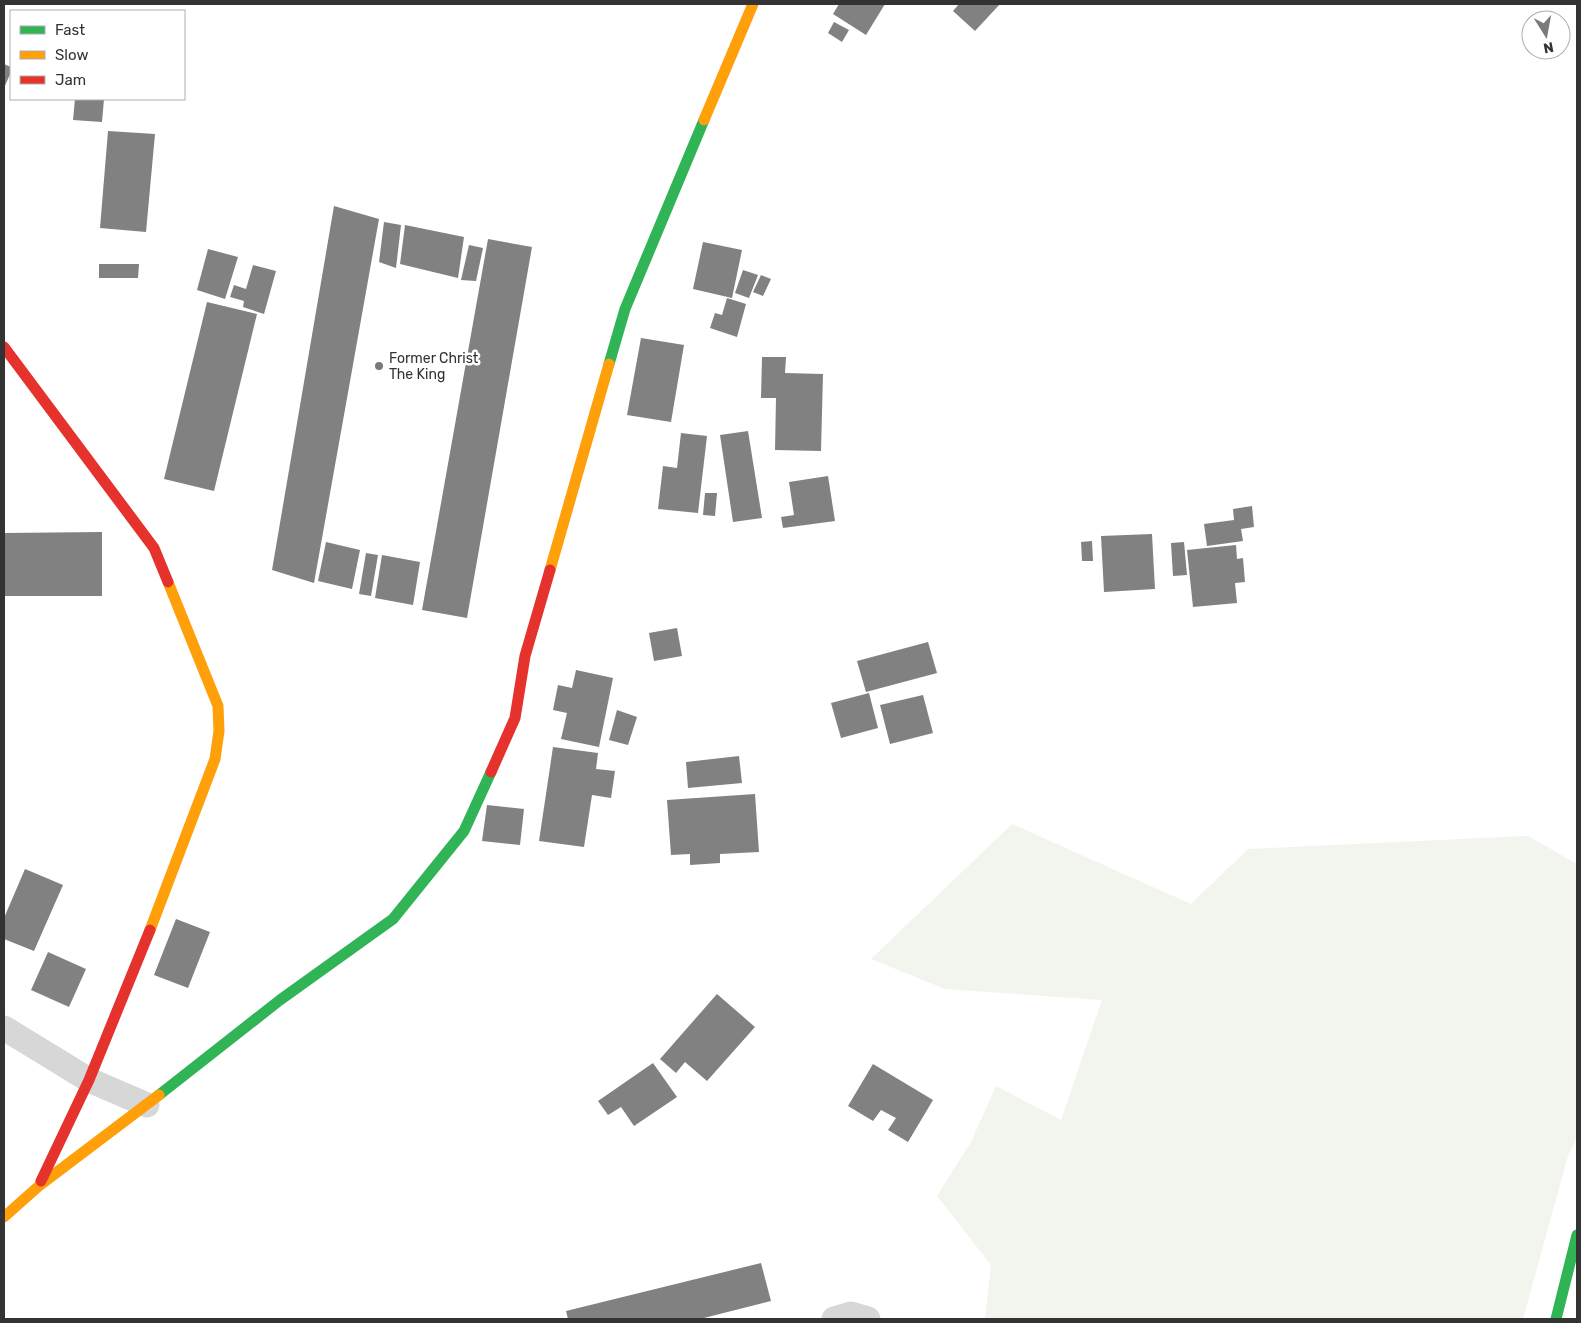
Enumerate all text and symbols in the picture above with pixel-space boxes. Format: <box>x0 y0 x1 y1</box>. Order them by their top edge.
legend <box>10 10 185 100</box>
north arrow <box>1521 10 1571 60</box>
text: Fast <box>55 21 85 39</box>
text: N <box>1542 38 1555 57</box>
text: Slow <box>55 46 88 64</box>
text: Jam <box>55 71 86 89</box>
place label: Former Christ The King <box>389 350 479 383</box>
marker: Former Christ The King <box>373 360 385 372</box>

